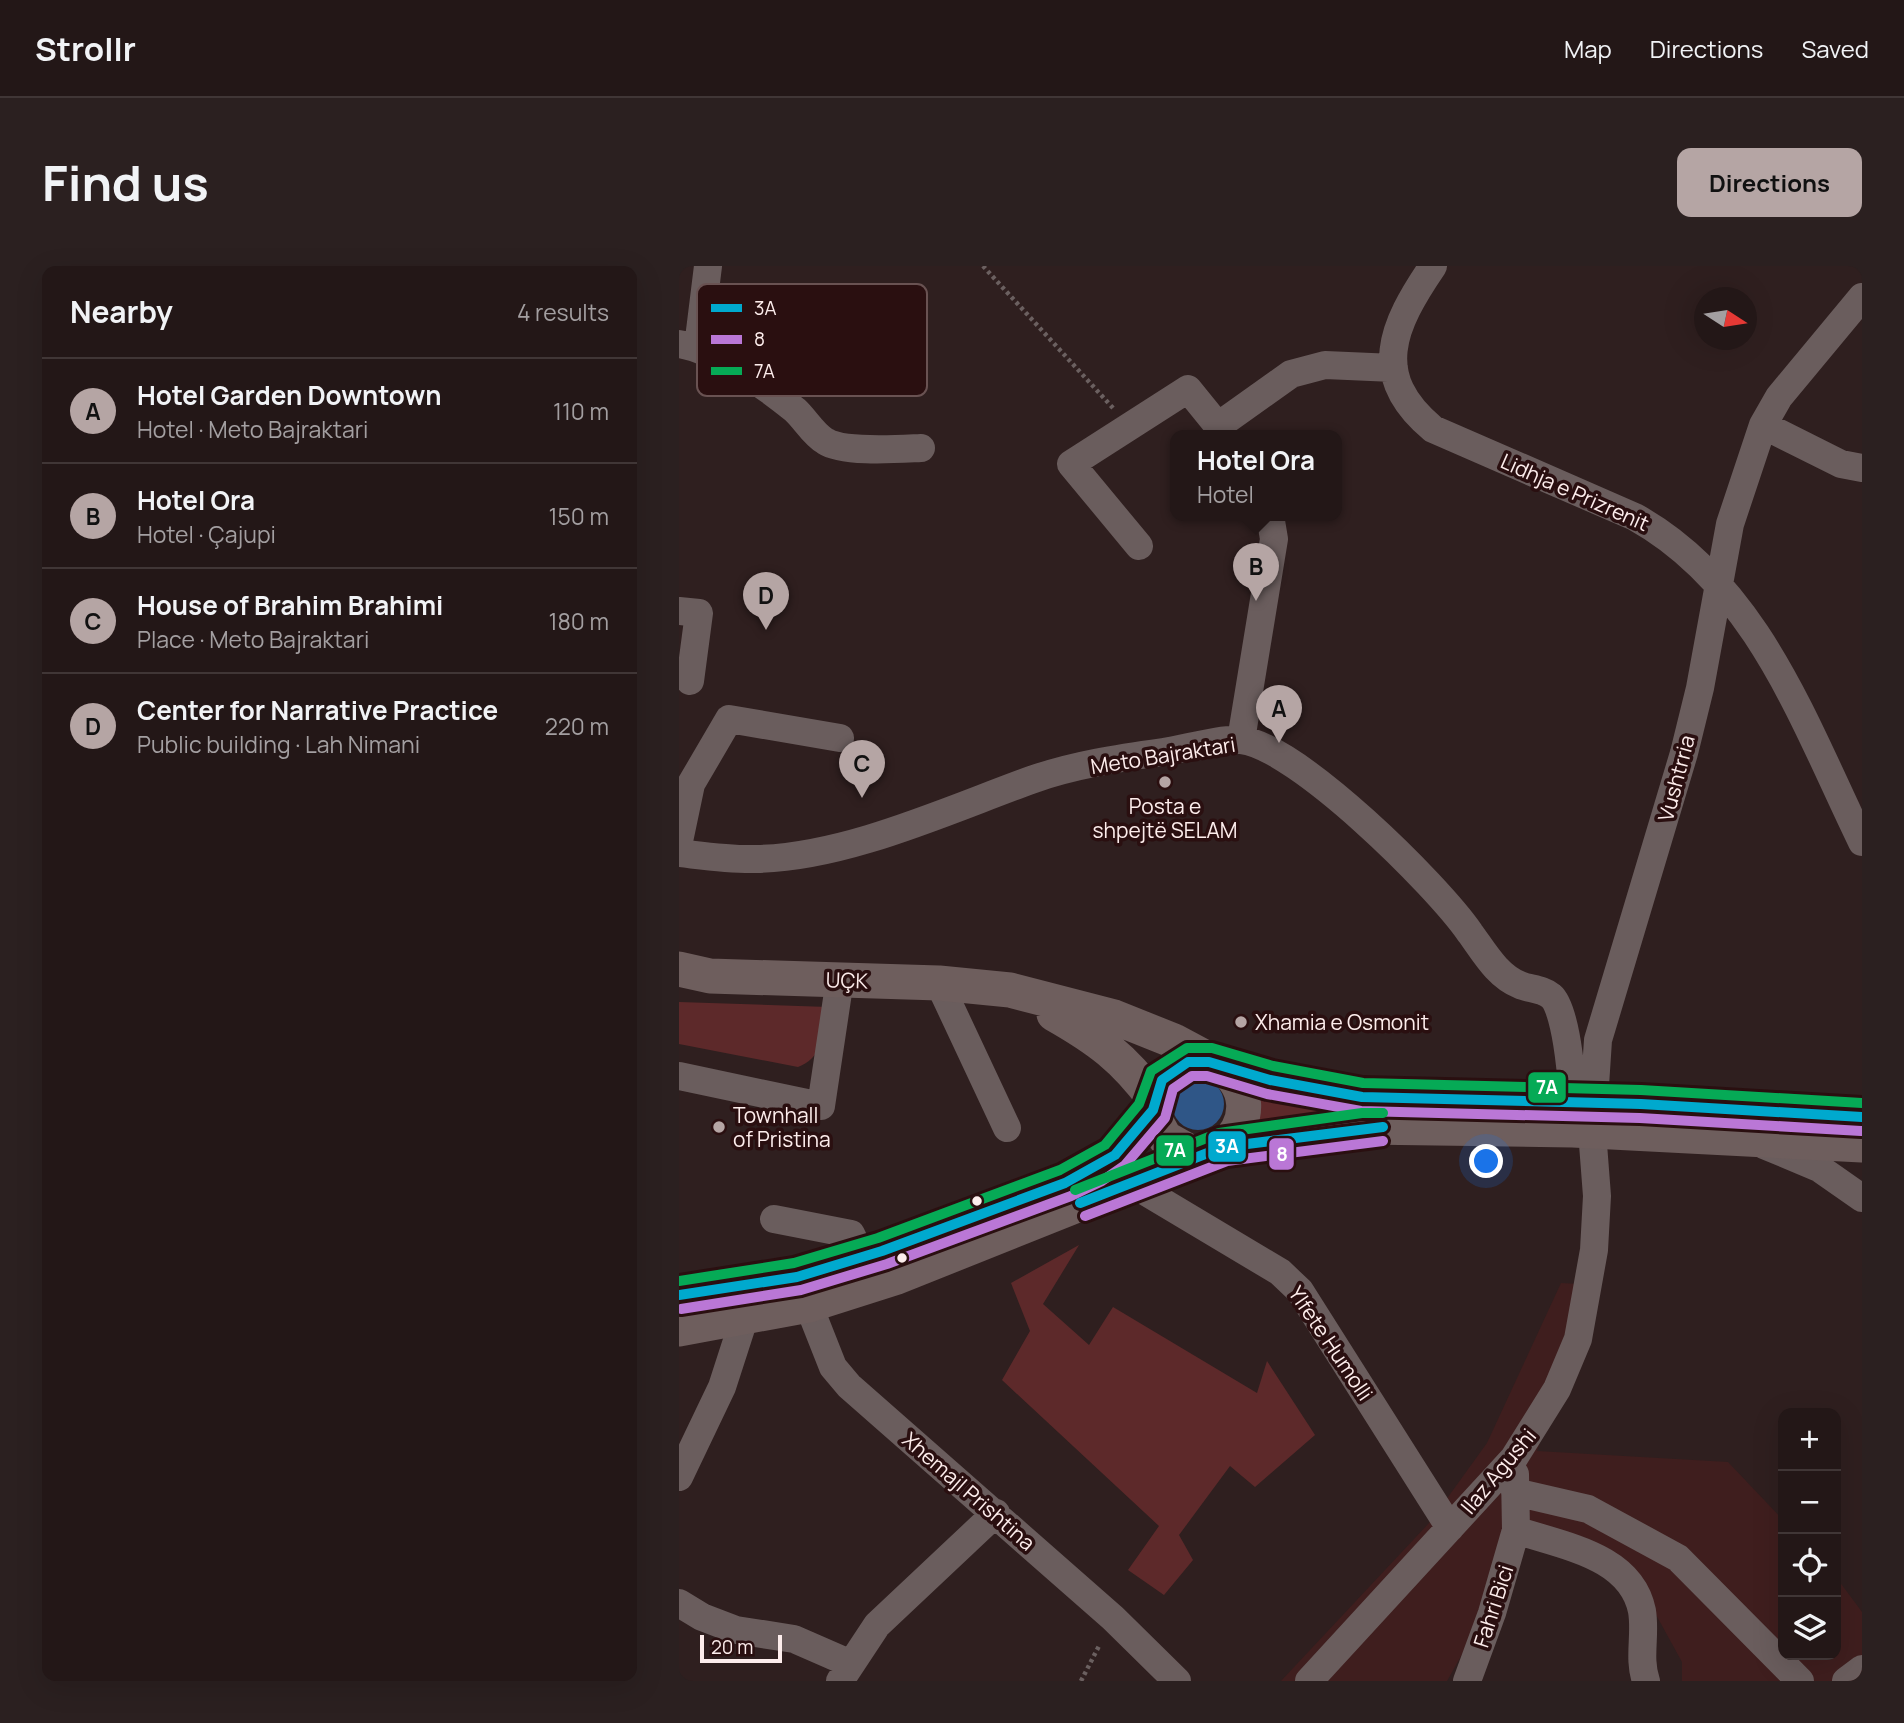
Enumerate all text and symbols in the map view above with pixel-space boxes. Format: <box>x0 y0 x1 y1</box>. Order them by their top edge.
text: Strollr <box>35 26 136 71</box>
text: Map <box>1564 32 1612 65</box>
text: Directions <box>1650 32 1763 65</box>
text: Saved <box>1801 32 1869 65</box>
button: Directions <box>1677 148 1862 217</box>
text: Find us <box>42 149 209 216</box>
legend <box>697 284 927 396</box>
north arrow <box>1694 287 1757 350</box>
text: Nearby <box>70 291 173 332</box>
text: 3A <box>754 295 777 321</box>
text: 4 results <box>517 296 609 328</box>
text: 8 <box>754 326 765 352</box>
text: 7A <box>754 358 775 384</box>
text: Hotel Garden Downtown <box>137 377 442 413</box>
text: A <box>85 395 101 427</box>
text: 110 m <box>553 395 609 427</box>
text: Hotel · Meto Bajraktari <box>137 413 368 445</box>
popup <box>1170 430 1342 521</box>
text: Hotel Ora <box>1197 442 1315 478</box>
street label: Lidhja e Prizrenit <box>1496 447 1654 537</box>
text: Hotel <box>1197 478 1254 510</box>
text: Hotel Ora <box>137 482 255 518</box>
text: B <box>86 500 100 532</box>
text: 150 m <box>549 500 609 532</box>
text: Hotel · Çajupi <box>137 518 276 550</box>
pin: B <box>1233 543 1279 601</box>
pin: D <box>743 572 789 630</box>
text: House of Brahim Brahimi <box>137 587 443 623</box>
text: C <box>85 605 102 637</box>
text: 180 m <box>549 605 609 637</box>
text: Place · Meto Bajraktari <box>137 623 369 655</box>
pin: A <box>1256 685 1302 743</box>
text: Center for Narrative Practice <box>137 692 498 728</box>
text: D <box>85 710 101 742</box>
text: 220 m <box>545 710 609 742</box>
text: Public building · Lah Nimani <box>137 728 420 760</box>
street label: Meto Bajraktari <box>1089 730 1237 780</box>
street label: Vushtrria <box>1651 732 1701 824</box>
pin: C <box>839 740 885 798</box>
marker: Posta e shpejtë SELAM <box>1157 774 1173 790</box>
place label: Posta e shpejtë SELAM <box>1093 792 1237 844</box>
street label: UÇK <box>825 965 869 995</box>
place label: Xhamia e Osmonit <box>1255 1008 1429 1036</box>
marker: Xhamia e Osmonit <box>1233 1014 1249 1030</box>
line badge: 7A <box>1527 1071 1567 1104</box>
text: 7A <box>1536 1074 1558 1100</box>
place label: Townhall of Pristina <box>733 1101 831 1153</box>
marker: Townhall of Pristina <box>711 1119 727 1135</box>
line badge: 3A <box>1207 1130 1247 1163</box>
text: 3A <box>1215 1133 1239 1159</box>
line badge: 7A <box>1155 1134 1195 1167</box>
text: 7A <box>1164 1137 1186 1163</box>
line badge: 8 <box>1268 1137 1295 1171</box>
text: 8 <box>1276 1141 1288 1167</box>
your location <box>1469 1144 1503 1178</box>
unlabelled marker <box>970 1194 984 1208</box>
unlabelled marker <box>895 1251 909 1265</box>
street label: Ylfete Humolli <box>1282 1280 1380 1406</box>
map controls <box>1778 1408 1841 1660</box>
button: + <box>1778 1408 1841 1471</box>
street label: Ilaz Agushi <box>1454 1422 1542 1520</box>
street label: Xhemajl Prishtina <box>897 1426 1041 1556</box>
button: − <box>1778 1471 1841 1534</box>
button: locate <box>1778 1534 1841 1597</box>
street label: Fahri Bici <box>1467 1561 1519 1651</box>
button: layers <box>1778 1597 1841 1660</box>
scale bar <box>700 1632 782 1664</box>
text: 20 m <box>711 1634 753 1660</box>

